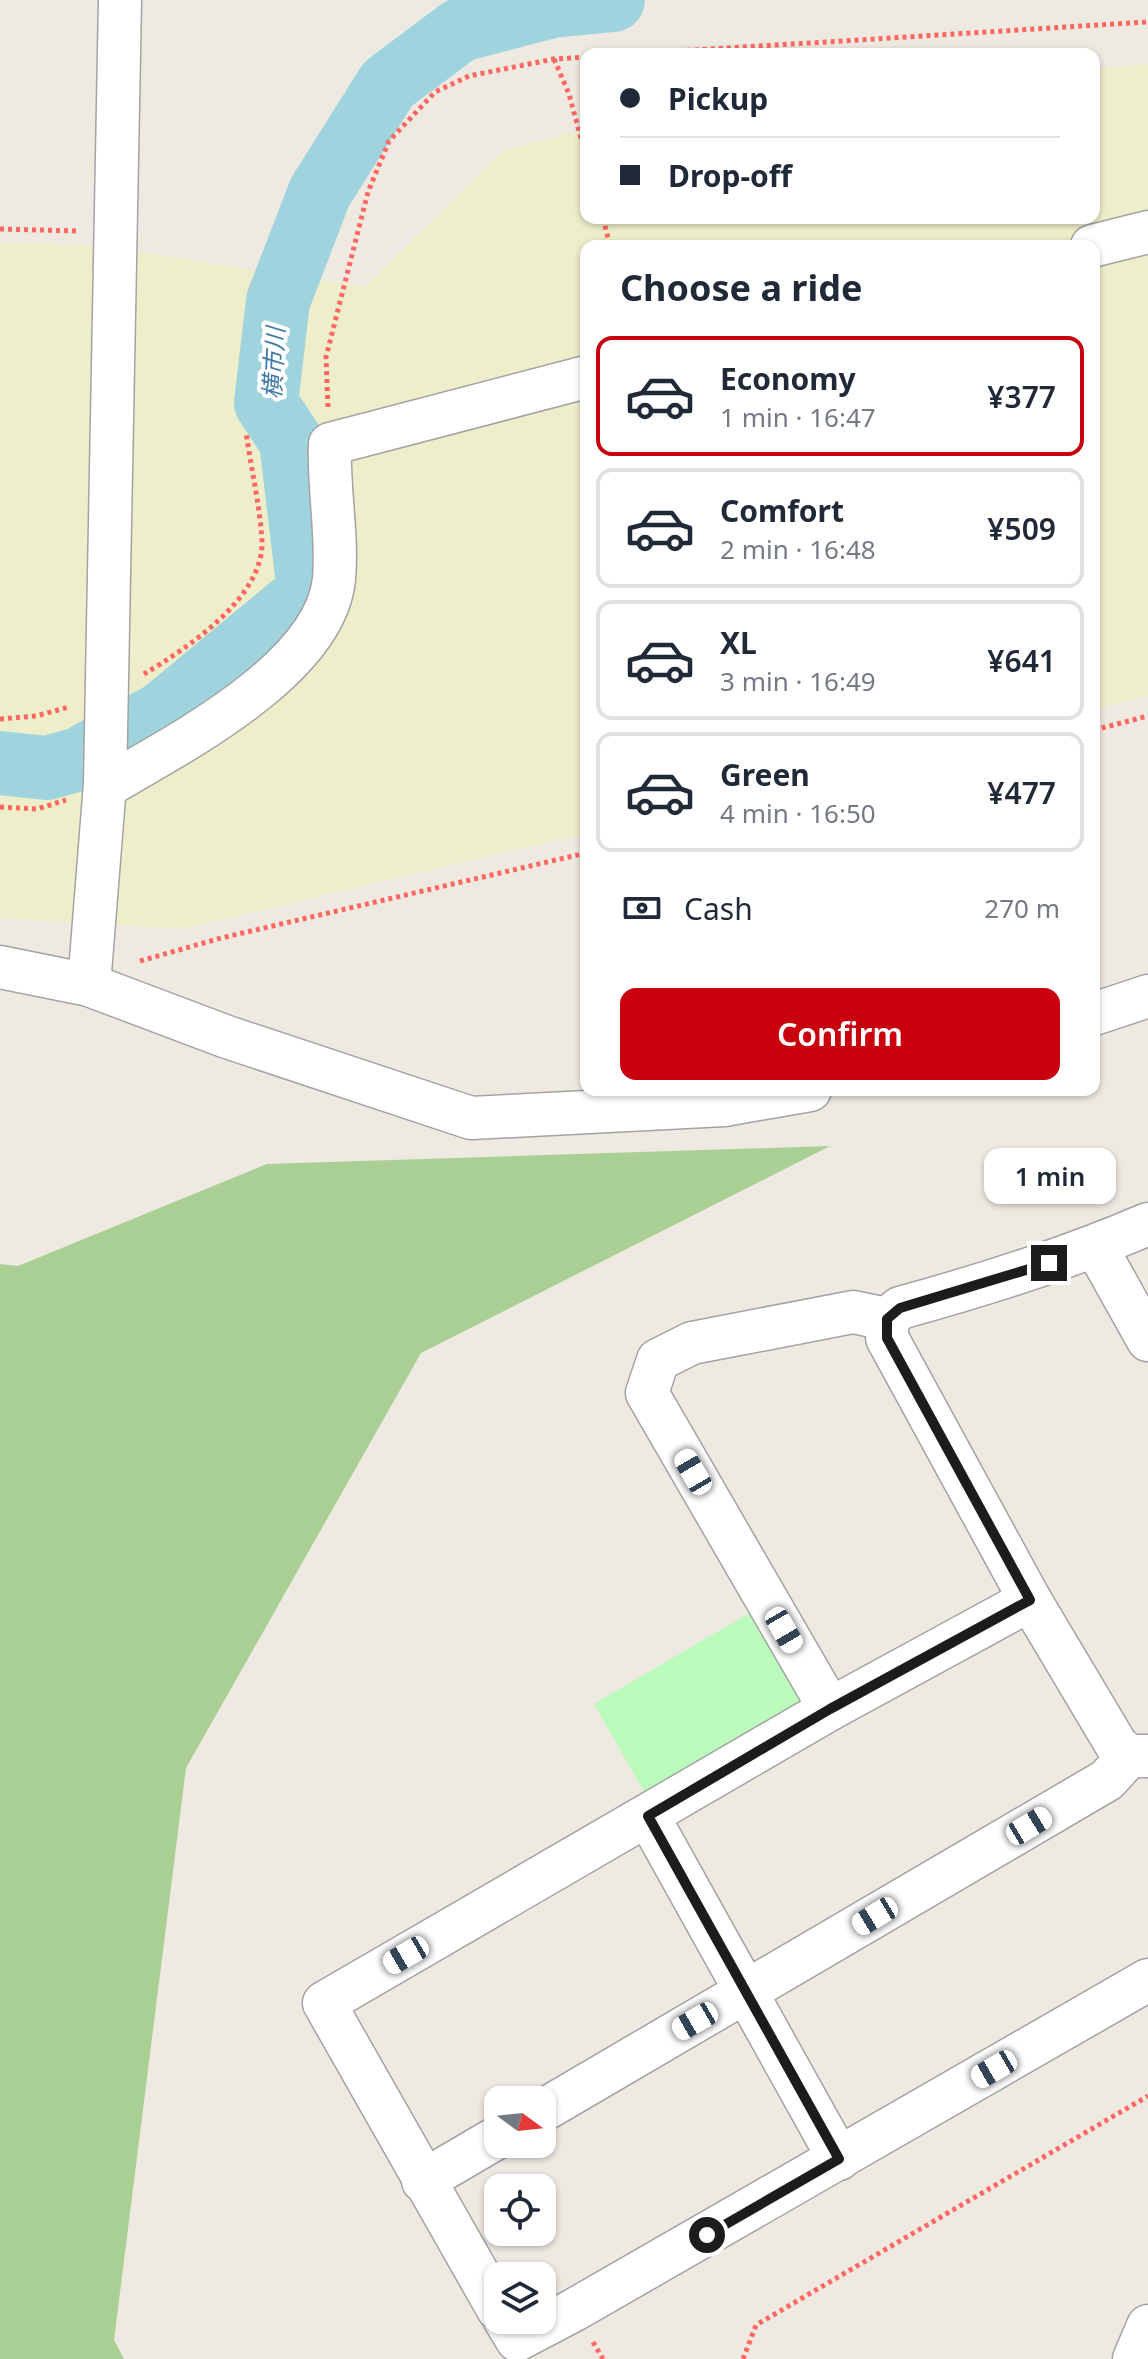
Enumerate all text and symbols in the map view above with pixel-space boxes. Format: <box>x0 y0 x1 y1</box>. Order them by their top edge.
text: Pickup <box>668 78 768 119</box>
text: Drop-off <box>668 155 792 196</box>
text: Choose a ride <box>620 263 862 312</box>
water label: 横市川 <box>255 323 292 400</box>
text: Economy <box>720 358 856 399</box>
icon: car <box>624 360 696 432</box>
text: ¥377 <box>987 376 1056 417</box>
text: 1 min · 16:47 <box>720 399 876 435</box>
text: Comfort <box>720 490 844 531</box>
icon: car <box>624 492 696 564</box>
text: ¥509 <box>987 508 1056 549</box>
text: 2 min · 16:48 <box>720 531 876 567</box>
text: XL <box>720 622 757 663</box>
icon: car <box>624 624 696 696</box>
text: ¥641 <box>987 640 1056 681</box>
text: 3 min · 16:49 <box>720 663 876 699</box>
text: Green <box>720 754 810 795</box>
icon: car <box>624 756 696 828</box>
text: ¥477 <box>987 772 1056 813</box>
text: 4 min · 16:50 <box>720 795 876 831</box>
icon: cash <box>620 886 664 930</box>
text: Cash <box>684 888 753 929</box>
text: 270 m <box>984 890 1060 926</box>
button: Confirm <box>620 988 1060 1080</box>
callout: 1 min <box>983 1147 1115 1203</box>
text: 1 min <box>1015 1158 1085 1194</box>
route end <box>1031 1245 1067 1281</box>
car <box>671 1445 715 1499</box>
car <box>762 1603 806 1657</box>
car <box>1002 1803 1056 1849</box>
car <box>848 1893 902 1939</box>
car <box>379 1933 433 1977</box>
car <box>668 1999 722 2043</box>
car <box>967 2047 1021 2091</box>
north arrow <box>484 2086 556 2158</box>
map controls <box>484 2086 556 2334</box>
button: locate <box>484 2174 556 2246</box>
route start <box>689 2217 725 2253</box>
button: layers <box>484 2262 556 2334</box>

